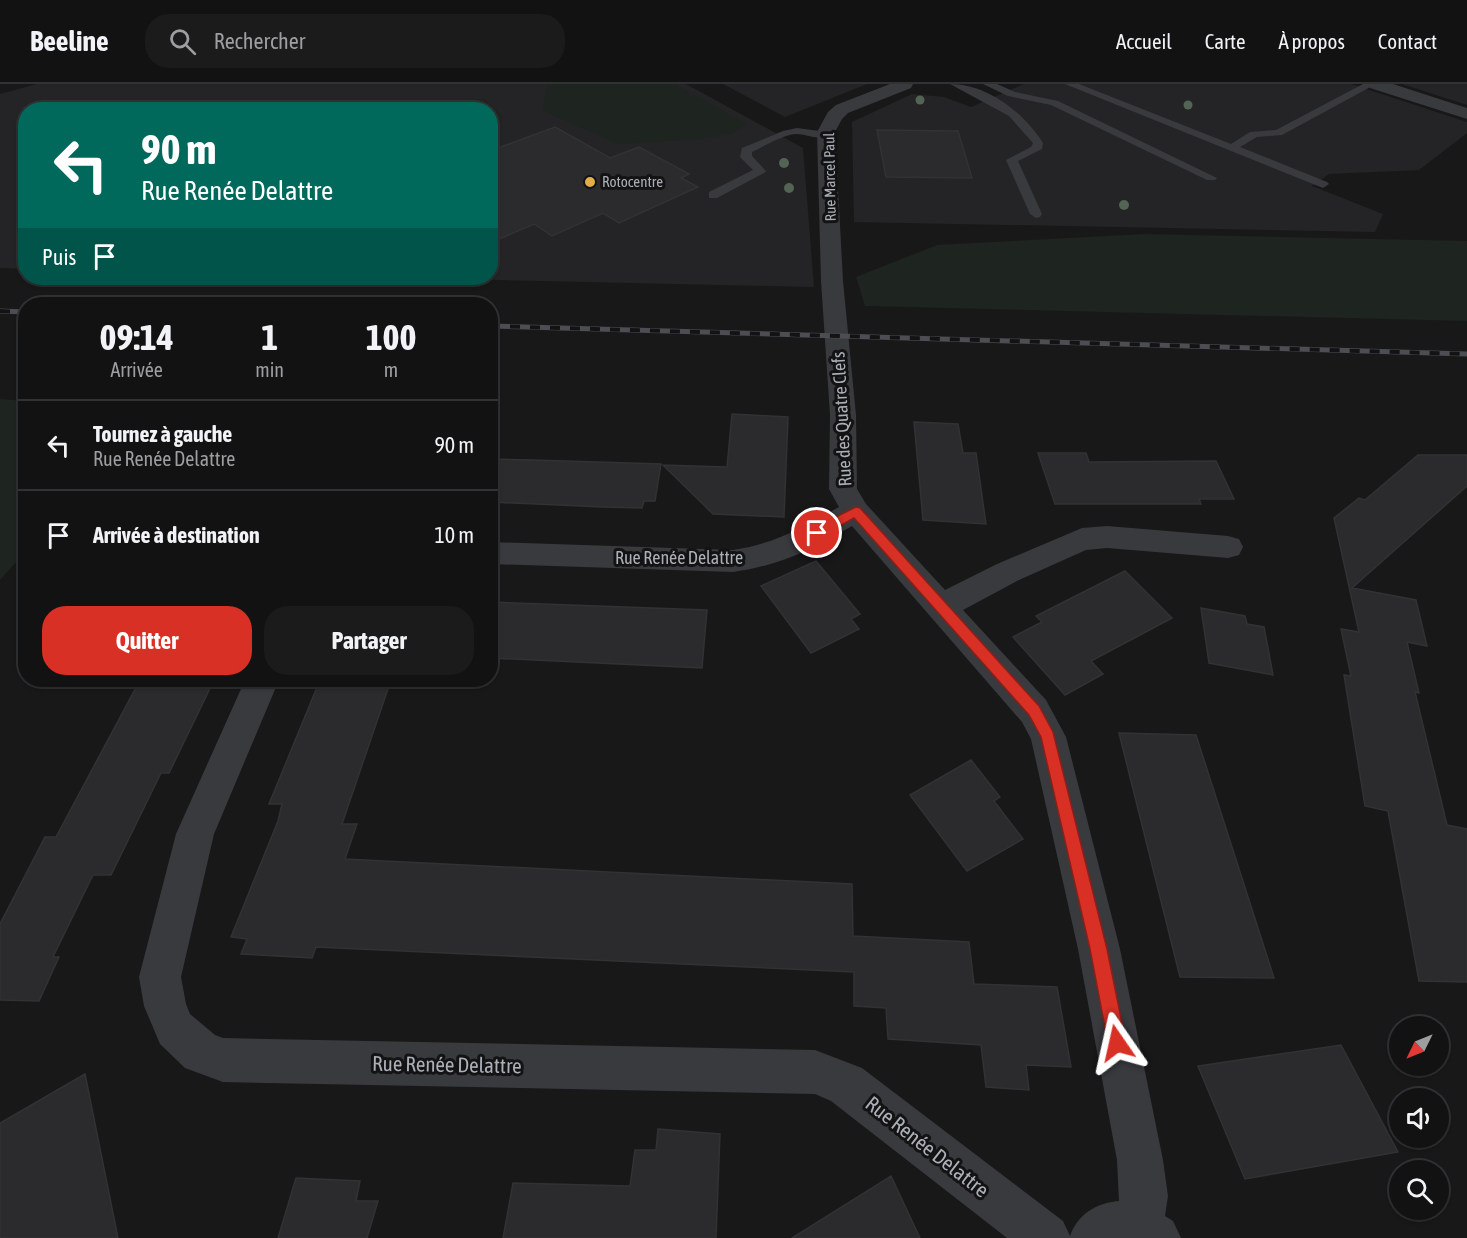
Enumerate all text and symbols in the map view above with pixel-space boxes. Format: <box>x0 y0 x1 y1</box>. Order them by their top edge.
search box <box>145 14 565 68</box>
text: Beeline <box>30 25 109 57</box>
icon: search <box>166 25 199 58</box>
text: Rechercher <box>214 28 305 54</box>
text: Accueil <box>1116 29 1172 53</box>
text: Carte <box>1205 29 1245 53</box>
text: À propos <box>1278 29 1345 53</box>
text: Contact <box>1378 29 1437 53</box>
text: 90 m <box>141 125 216 173</box>
icon: left <box>42 126 120 204</box>
street label: Rue Marcel Paul <box>820 132 839 222</box>
place label: Rotocentre <box>602 173 663 190</box>
text: Rue Renée Delattre <box>141 175 333 206</box>
marker: Rotocentre <box>583 175 597 189</box>
icon: arrive <box>88 240 121 273</box>
text: Puis <box>42 244 76 270</box>
text: 09:14 <box>100 316 174 358</box>
text: 1 <box>261 316 278 358</box>
text: 100 <box>366 316 416 358</box>
street label: Rue des Quatre Clefs <box>827 351 856 487</box>
text: Arrivée <box>111 358 163 381</box>
text: min <box>255 358 284 381</box>
text: m <box>384 358 398 381</box>
text: Tournez à gauche <box>93 421 232 447</box>
icon: left <box>42 429 75 462</box>
text: 90 m <box>434 432 474 458</box>
text: Rue Renée Delattre <box>93 447 235 470</box>
pin <box>791 507 842 558</box>
icon: arrive <box>800 516 833 549</box>
icon: arrive <box>42 519 75 552</box>
text: Arrivée à destination <box>93 522 260 548</box>
text: 10 m <box>434 522 474 548</box>
street label: Rue Renée Delattre <box>615 547 743 568</box>
button: Quitter <box>42 606 252 675</box>
button: Partager <box>264 606 474 675</box>
position arrow <box>1085 1011 1149 1075</box>
north arrow <box>1389 1016 1449 1076</box>
map controls <box>1389 1016 1449 1220</box>
street label: Rue Renée Delattre <box>372 1051 522 1077</box>
button: sound <box>1389 1088 1449 1148</box>
street label: Rue Renée Delattre <box>861 1091 994 1202</box>
button: search <box>1389 1160 1449 1220</box>

